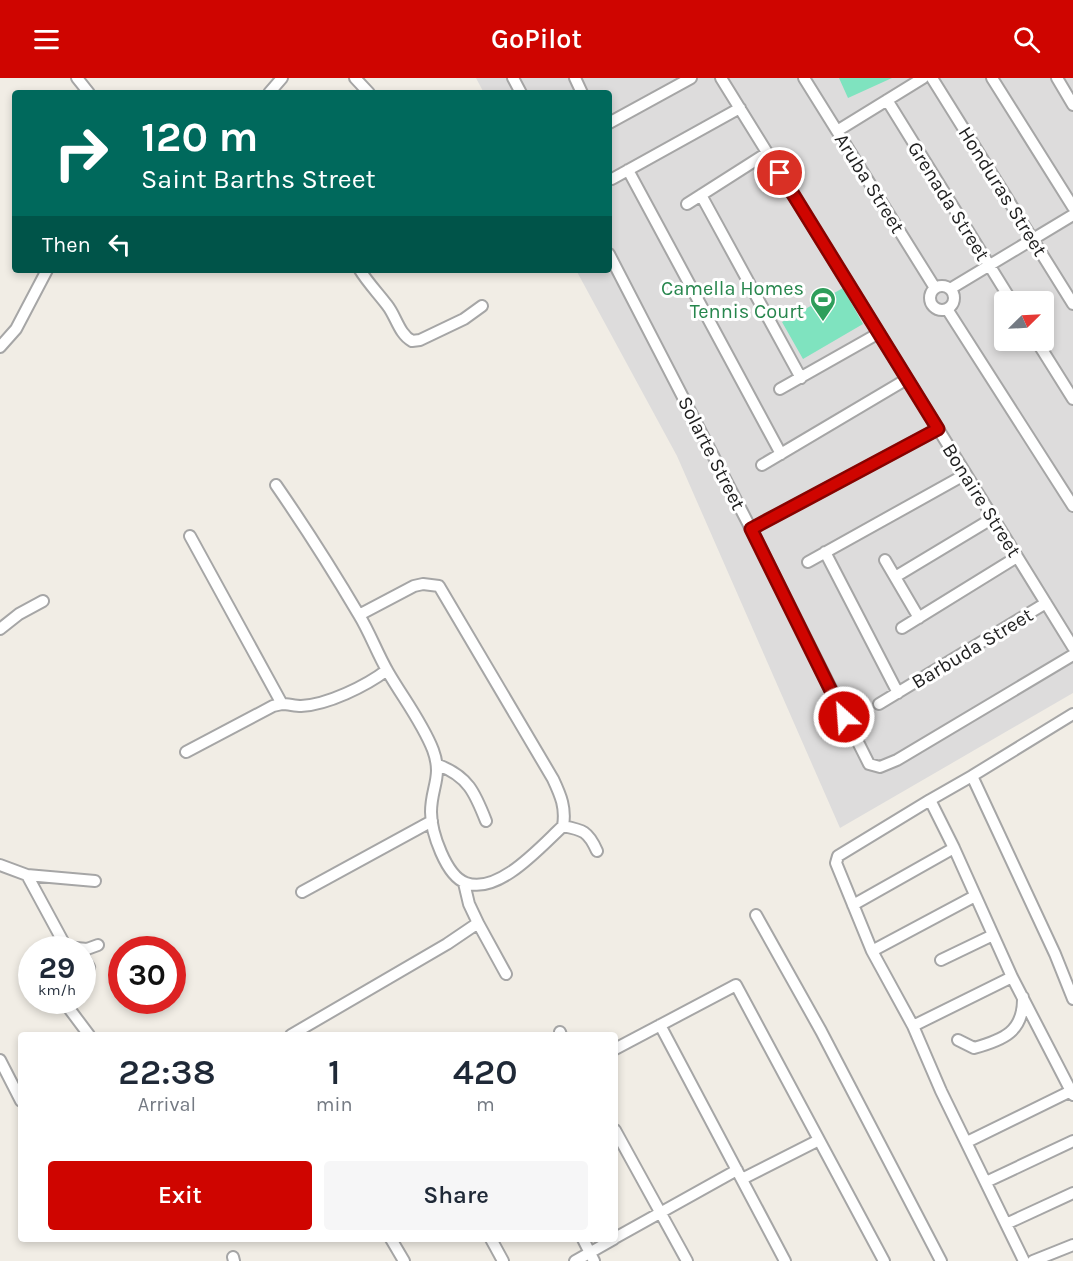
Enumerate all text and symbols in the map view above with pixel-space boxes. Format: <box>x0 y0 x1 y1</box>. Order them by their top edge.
icon: menu <box>30 23 63 56</box>
text: GoPilot <box>491 23 582 55</box>
icon: search <box>1010 23 1043 56</box>
text: 120 m <box>141 112 258 162</box>
icon: right <box>42 114 120 192</box>
street label: Honduras Street <box>953 122 1052 261</box>
street label: Aruba Street <box>830 129 910 238</box>
street label: Grenada Street <box>903 138 995 265</box>
pin <box>754 147 805 198</box>
icon: arrive <box>763 156 796 189</box>
text: Saint Barths Street <box>141 163 376 195</box>
icon: left <box>103 228 136 261</box>
text: Then <box>42 232 91 258</box>
place label: Camella Homes Tennis Court <box>661 277 804 323</box>
sports icon: Camella Homes Tennis Court <box>808 285 838 323</box>
north arrow <box>994 291 1054 351</box>
map controls <box>994 291 1054 351</box>
street label: Solarte Street <box>673 393 750 514</box>
street label: Bonaire Street <box>937 439 1026 562</box>
street label: Barbuda Street <box>908 603 1037 694</box>
position arrow <box>812 685 876 749</box>
speed limit sign: 30 <box>108 936 186 1014</box>
text: 29 <box>39 950 75 986</box>
text: km/h <box>38 981 76 999</box>
text: 22:38 <box>118 1051 216 1093</box>
text: 1 <box>328 1051 341 1093</box>
text: 420 <box>453 1051 518 1093</box>
text: Arrival <box>138 1093 196 1116</box>
text: min <box>316 1093 353 1116</box>
text: m <box>476 1093 495 1116</box>
button: Exit <box>48 1161 312 1230</box>
button: Share <box>324 1161 588 1230</box>

